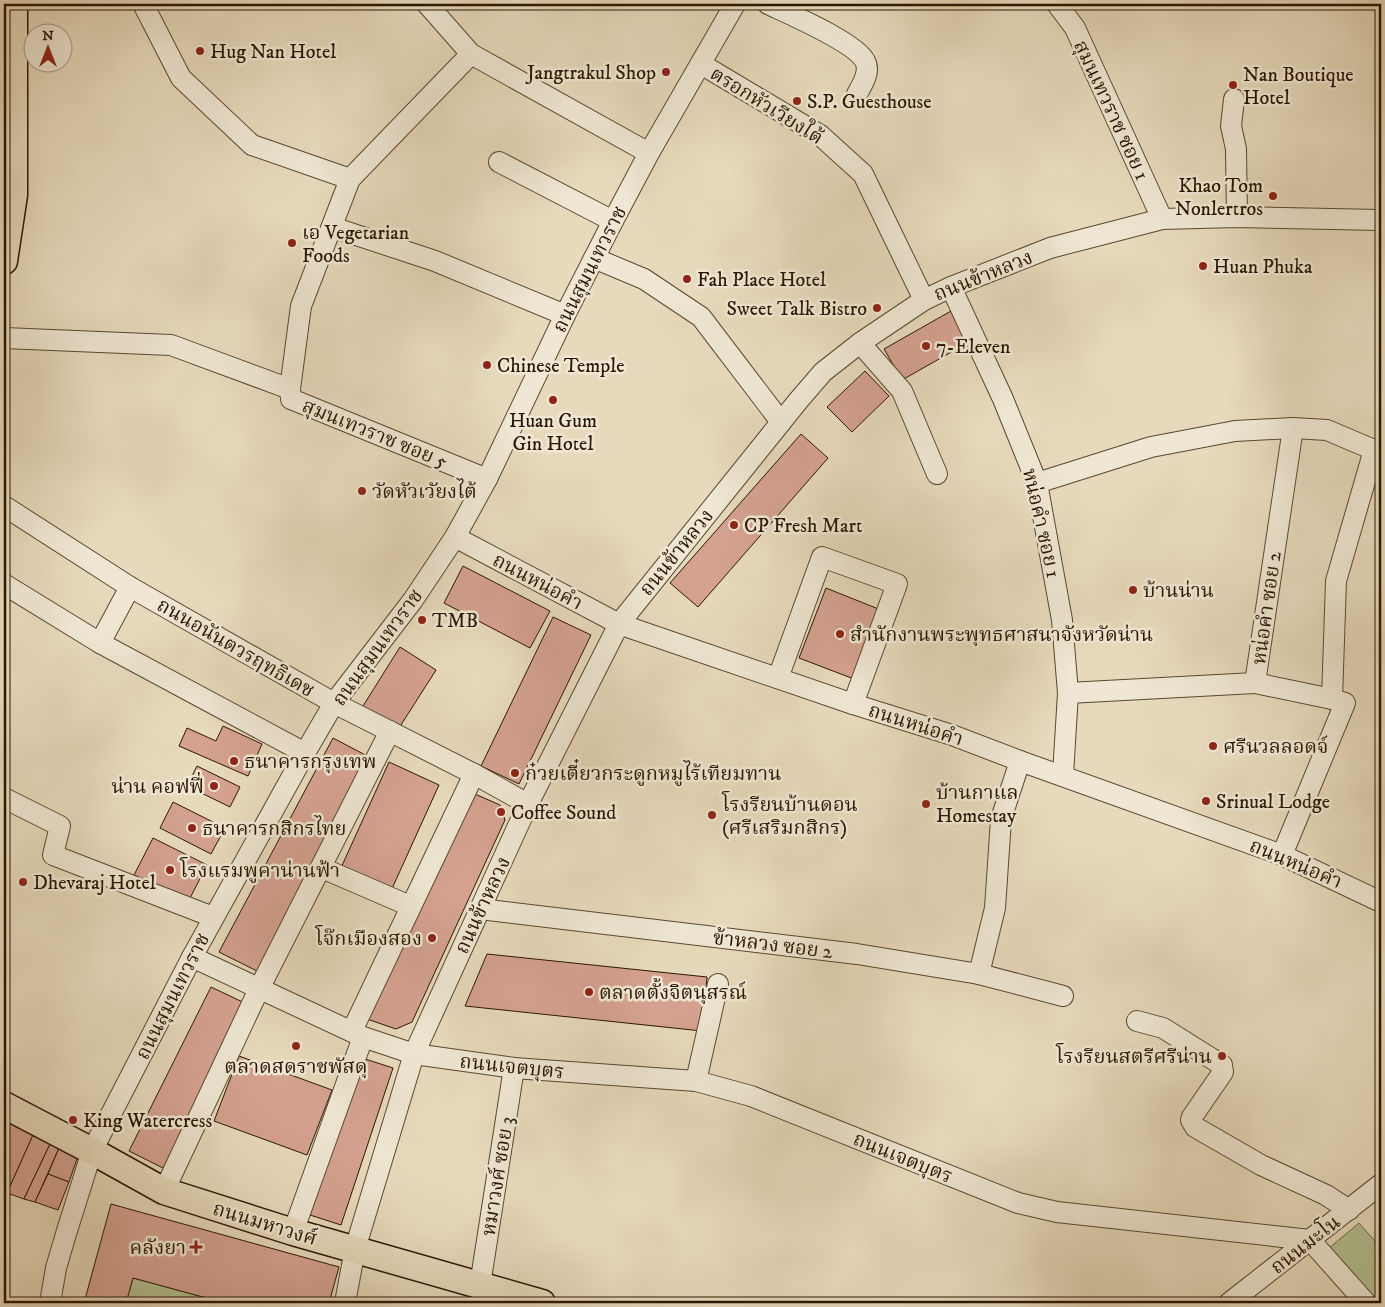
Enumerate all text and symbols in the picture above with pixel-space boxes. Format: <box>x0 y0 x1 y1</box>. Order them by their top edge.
north arrow <box>22 22 72 72</box>
text: N <box>42 27 54 45</box>
street label: สุมนเทวราช ซอย 1 <box>1067 37 1154 185</box>
place label: Hug Nan Hotel <box>210 40 336 65</box>
marker: Hug Nan Hotel <box>194 45 206 57</box>
street label: ตรอกหัวเวียงใต้ <box>705 60 828 151</box>
place label: Jangtrakul Shop <box>525 61 656 86</box>
place label: Nan Boutique Hotel <box>1243 63 1354 111</box>
marker: Jangtrakul Shop <box>660 66 672 78</box>
marker: Nan Boutique Hotel <box>1227 79 1239 91</box>
place label: S.P. Guesthouse <box>807 90 932 115</box>
marker: S.P. Guesthouse <box>791 95 803 107</box>
place label: Khao Tom Nonlertros <box>1175 174 1263 222</box>
marker: Khao Tom Nonlertros <box>1267 190 1279 202</box>
street label: ถนนสุมนเทวราช <box>548 202 633 337</box>
place label: เอ Vegetarian Foods <box>302 221 410 269</box>
marker: เอ Vegetarian Foods <box>286 237 298 249</box>
street label: ถนนข้าหลวง <box>930 245 1037 308</box>
place label: Huan Phuka <box>1213 255 1313 280</box>
marker: Huan Phuka <box>1197 260 1209 272</box>
place label: Fah Place Hotel <box>697 268 826 293</box>
marker: Fah Place Hotel <box>681 273 693 285</box>
place label: Sweet Talk Bistro <box>727 297 867 322</box>
marker: Sweet Talk Bistro <box>871 302 883 314</box>
place label: 7-Eleven <box>936 335 1011 360</box>
marker: 7-Eleven <box>920 340 932 352</box>
place label: Chinese Temple <box>497 354 624 379</box>
marker: Chinese Temple <box>481 359 493 371</box>
street label: สุมนเทวราช ซอย 5 <box>298 394 451 475</box>
marker: Huan Gum Gin Hotel <box>547 394 559 406</box>
place label: Huan Gum Gin Hotel <box>509 409 597 457</box>
street label: หน่อคำ ซอย 1 <box>1016 466 1065 580</box>
place label: วัดหัวเวัยงไต้ <box>372 478 477 505</box>
marker: วัดหัวเวัยงไต้ <box>356 485 368 497</box>
street label: ถนนข้าหลวง <box>635 504 720 601</box>
place label: CP Fresh Mart <box>744 514 862 539</box>
marker: CP Fresh Mart <box>728 519 740 531</box>
street label: ถนนหน่อคำ <box>488 548 587 616</box>
street label: หน่อคำ ซอย 2 <box>1247 550 1288 666</box>
place label: บ้านน่าน <box>1143 579 1214 604</box>
street label: ถนนสุมนเทวราช <box>327 584 429 711</box>
marker: บ้านน่าน <box>1127 584 1139 596</box>
street label: ถนนอนันตวรฤทธิเดช <box>152 593 318 704</box>
place label: TMB <box>432 609 478 634</box>
marker: TMB <box>416 614 428 626</box>
place label: สำนักงานพระพุทธศาสนาจังหวัดน่าน <box>850 623 1153 648</box>
marker: สำนักงานพระพุทธศาสนาจังหวัดน่าน <box>834 628 846 640</box>
street label: ถนนหน่อคำ <box>865 698 966 753</box>
place label: ศรีนวลลอดจ์ <box>1223 735 1329 760</box>
marker: ศรีนวลลอดจ์ <box>1207 740 1219 752</box>
place label: ธนาคารกรุงเทพ <box>244 750 377 775</box>
marker: ธนาคารกรุงเทพ <box>228 755 240 767</box>
place label: ก๋วยเตี๋ยวกระดูกหมูไร้เทียมทาน <box>525 758 781 787</box>
marker: ก๋วยเตี๋ยวกระดูกหมูไร้เทียมทาน <box>509 767 521 779</box>
place label: น่าน คอฟฟี่ <box>111 771 204 800</box>
marker: น่าน คอฟฟี่ <box>208 780 220 792</box>
place label: บ้านกาแล Homestay <box>936 781 1019 829</box>
place label: โรงรียนบ้านดอน (ศรีเสริมกสิกร) <box>721 790 858 841</box>
place label: Srinual Lodge <box>1216 790 1330 815</box>
marker: Srinual Lodge <box>1200 795 1212 807</box>
marker: บ้านกาแล Homestay <box>920 798 932 810</box>
place label: Coffee Sound <box>511 801 616 826</box>
marker: Coffee Sound <box>495 806 507 818</box>
marker: โรงรียนบ้านดอน (ศรีเสริมกสิกร) <box>706 809 718 821</box>
place label: ธนาคารกสิกรไทย <box>202 815 347 842</box>
marker: ธนาคารกสิกรไทย <box>186 822 198 834</box>
street label: ถนนหน่อคำ <box>1245 834 1346 895</box>
street label: ถนนข้าหลวง <box>450 853 517 958</box>
place label: โรงแรมพูคาน่านฟ้า <box>179 856 340 884</box>
marker: โรงแรมพูคาน่านฟ้า <box>164 864 176 876</box>
place label: Dhevaraj Hotel <box>33 871 156 896</box>
marker: Dhevaraj Hotel <box>17 876 29 888</box>
place label: โจ๊กเมืองสอง <box>314 924 422 952</box>
street label: ข้าหลวง ซอย 2 <box>712 926 834 965</box>
street label: ถนนสุมนเทวราช <box>131 929 216 1064</box>
marker: โจ๊กเมืองสอง <box>426 932 438 944</box>
place label: ตลาดตั้งจิตนุสรณ์ <box>599 977 747 1006</box>
marker: ตลาดตั้งจิตนุสรณ์ <box>583 986 595 998</box>
marker: ตลาดสดราชพัสดุ <box>290 1040 302 1052</box>
place label: โรงรียนสตรีศรีน่าน <box>1055 1042 1212 1070</box>
street label: ถนนเจตบุตร <box>458 1050 565 1085</box>
marker: โรงรียนสตรีศรีน่าน <box>1216 1050 1228 1062</box>
place label: ตลาดสดราชพัสดุ <box>224 1055 368 1080</box>
place label: King Watercress <box>83 1109 212 1134</box>
marker: King Watercress <box>67 1114 79 1126</box>
street label: หมาวงศ์ ซอย 3 <box>477 1115 520 1238</box>
street label: ถนนเจตบุตร <box>849 1127 956 1190</box>
street label: ถนนมหาวงศ์ <box>210 1197 320 1252</box>
street label: ถนนมะโน <box>1264 1208 1346 1280</box>
place label: คลังยา <box>130 1236 186 1261</box>
marker: คลังยา <box>190 1241 202 1253</box>

